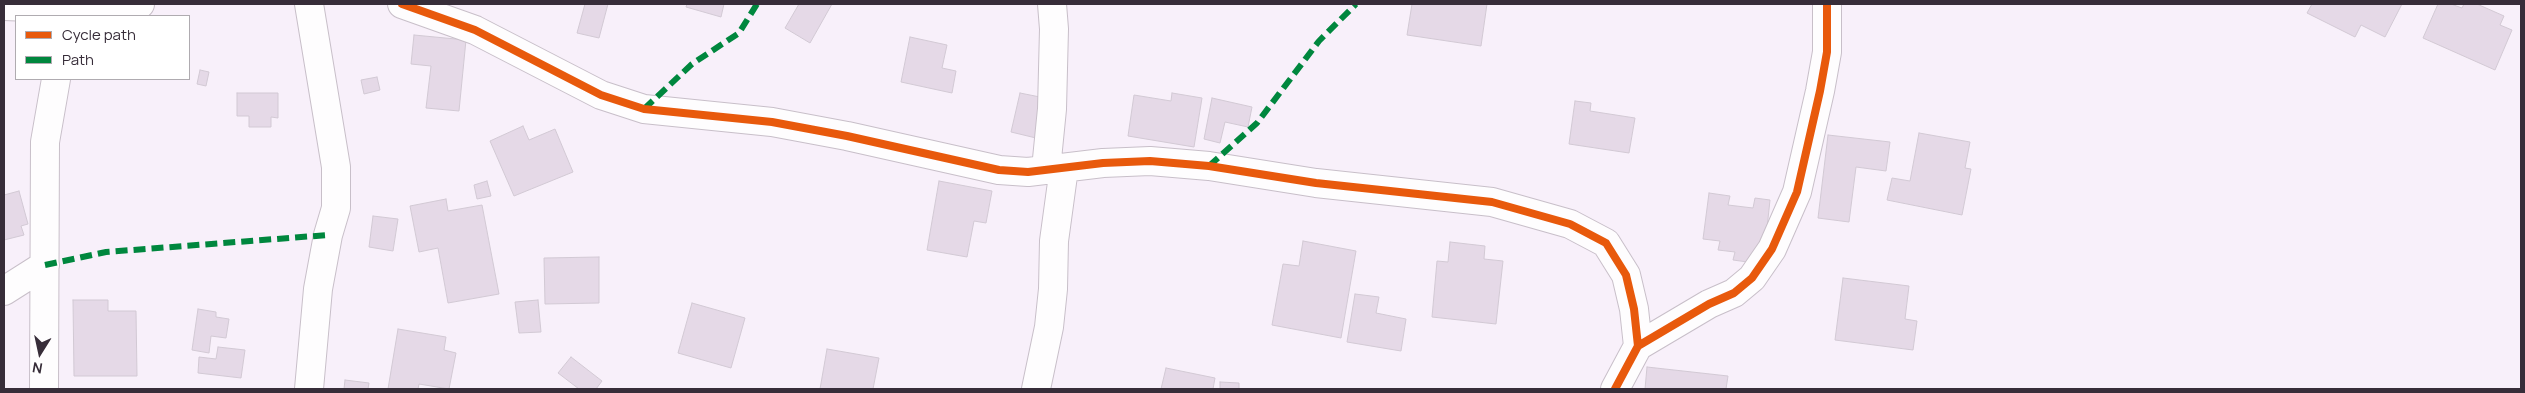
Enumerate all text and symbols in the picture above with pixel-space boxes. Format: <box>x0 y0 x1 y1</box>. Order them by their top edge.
legend <box>15 15 190 80</box>
text: Cycle path <box>62 24 136 45</box>
text: Path <box>62 49 94 70</box>
north arrow <box>15 328 65 378</box>
text: N <box>31 358 44 378</box>

